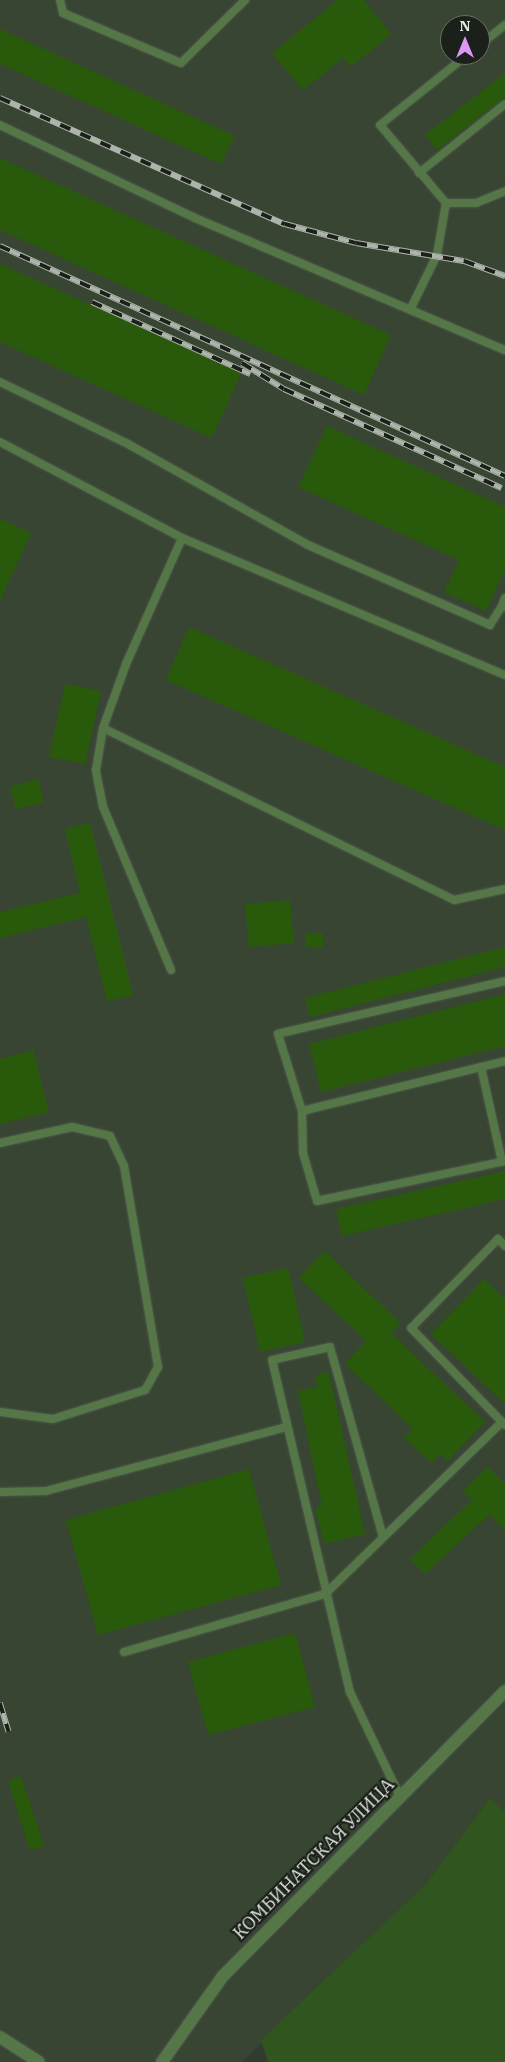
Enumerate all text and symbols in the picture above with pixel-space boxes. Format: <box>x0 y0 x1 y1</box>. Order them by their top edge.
north arrow <box>440 15 490 65</box>
text: N <box>459 17 471 35</box>
street label: КОМБИНАТСКАЯ УЛИЦА <box>229 1774 399 1944</box>

